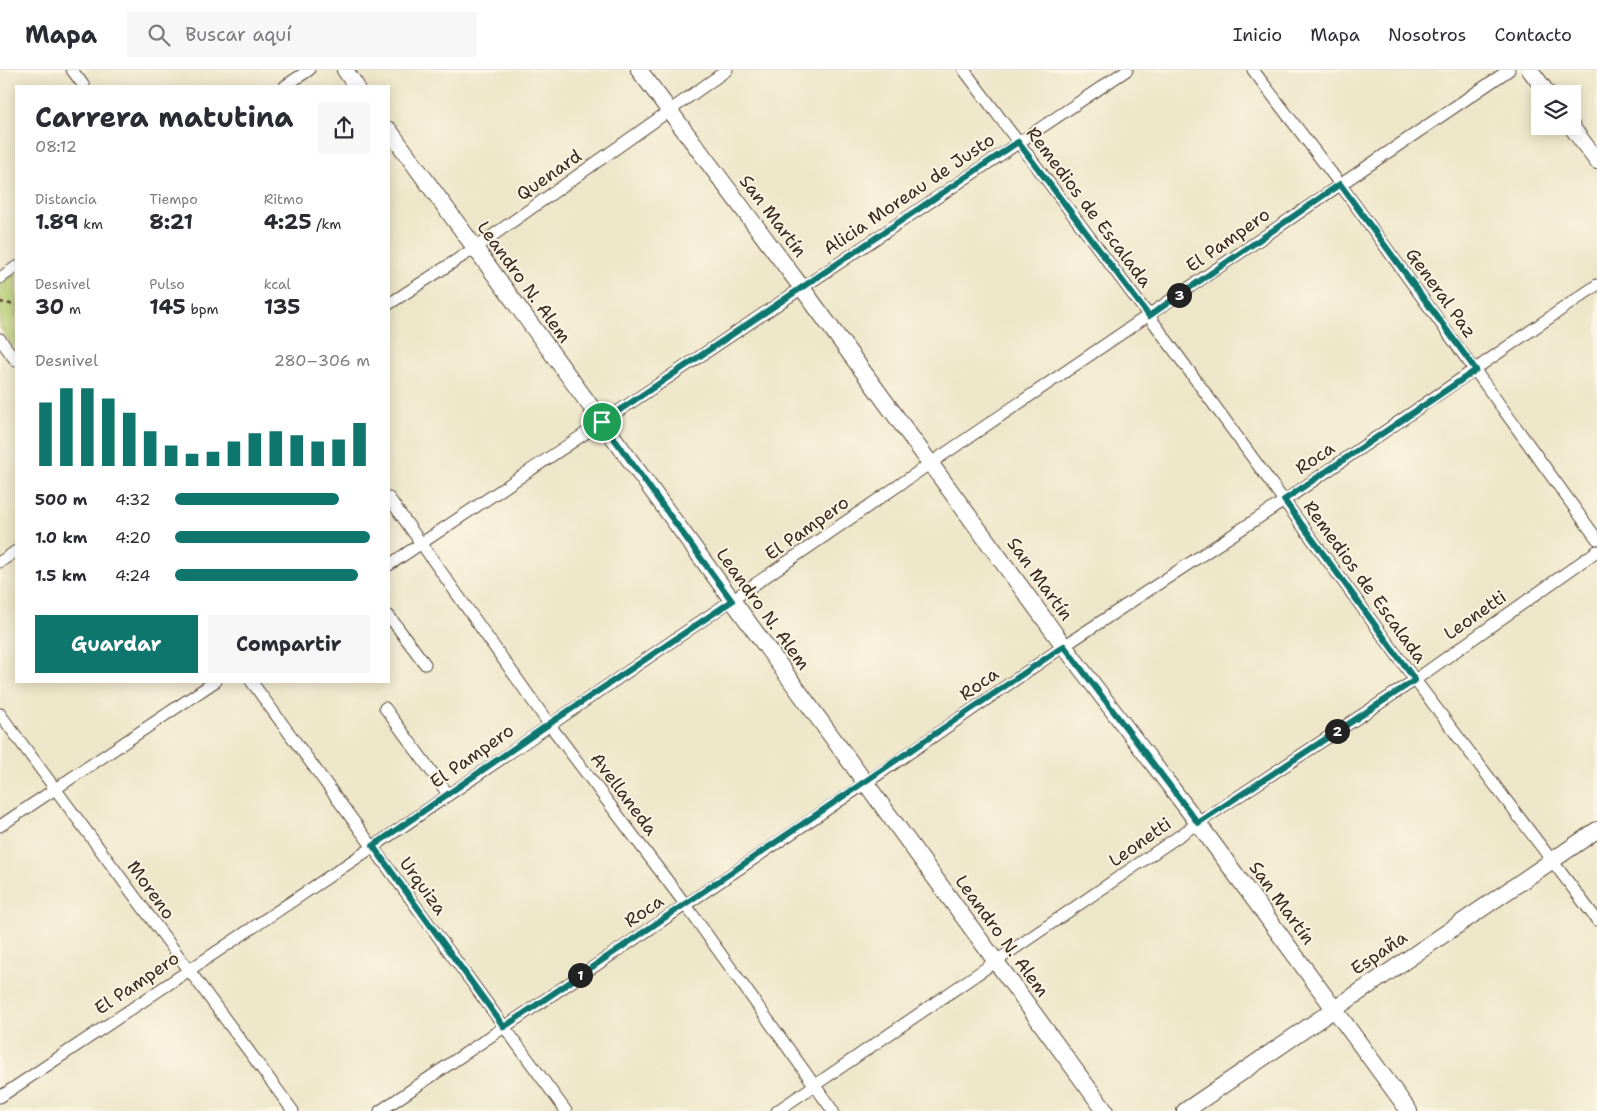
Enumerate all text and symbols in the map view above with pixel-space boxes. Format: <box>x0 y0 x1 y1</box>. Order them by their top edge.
search box <box>127 12 477 57</box>
text: Mapa <box>25 19 97 51</box>
icon: search <box>145 21 173 49</box>
text: Buscar aquí <box>185 22 292 47</box>
text: Inicio <box>1233 23 1282 47</box>
text: Mapa <box>1310 23 1360 47</box>
text: Nosotros <box>1388 23 1466 47</box>
text: Contacto <box>1494 23 1572 47</box>
map controls <box>1531 85 1581 135</box>
button: layers <box>1531 85 1581 135</box>
text: Carrera matutina <box>35 98 293 136</box>
button: share <box>318 102 370 154</box>
street label: Remedios de Escalada <box>1021 122 1157 292</box>
street label: Alicia Moreau de Justo <box>819 128 999 260</box>
text: 08:12 <box>35 136 77 157</box>
street label: Quenard <box>512 144 586 206</box>
street label: San Martín <box>734 170 812 262</box>
text: Distancia <box>35 190 97 208</box>
text: Tiempo <box>149 190 198 208</box>
text: Ritmo <box>264 190 303 208</box>
street label: El Pampero <box>1181 202 1275 278</box>
text: 1.89 <box>35 208 78 236</box>
text: 8:21 <box>149 208 193 236</box>
text: 4:25 <box>264 208 312 236</box>
text: km <box>78 215 103 233</box>
text: /km <box>312 215 341 233</box>
street label: Leandro N. Alem <box>472 216 576 348</box>
street label: General Paz <box>1400 243 1482 343</box>
text: Desnivel <box>35 275 90 293</box>
text: Pulso <box>149 275 185 293</box>
text: kcal <box>264 275 291 293</box>
pin: 3 <box>1166 282 1192 308</box>
text: 3 <box>1175 286 1184 304</box>
text: 30 <box>35 293 64 321</box>
text: 145 <box>149 293 186 321</box>
text: 135 <box>264 293 300 321</box>
text: m <box>64 300 81 318</box>
text: bpm <box>186 300 219 318</box>
text: Desnivel <box>35 350 98 371</box>
text: 280–306 m <box>274 350 370 371</box>
pin <box>581 401 623 443</box>
icon: arrive <box>588 408 616 436</box>
street label: Roca <box>1291 436 1339 480</box>
text: 500 m <box>35 489 87 510</box>
text: 4:32 <box>115 489 150 510</box>
street label: El Pampero <box>760 490 854 566</box>
street label: Remedios de Escalada <box>1298 496 1432 668</box>
text: 1.0 km <box>35 527 87 548</box>
text: 4:20 <box>115 527 151 548</box>
street label: San Martín <box>1002 532 1078 626</box>
street label: Leandro N. Alem <box>711 543 815 675</box>
text: 1.5 km <box>35 565 87 586</box>
text: 4:24 <box>115 565 151 586</box>
street label: Leonetti <box>1439 585 1511 645</box>
button: Guardar <box>35 615 198 673</box>
button: Compartir <box>208 615 370 673</box>
street label: Roca <box>955 662 1003 706</box>
street label: El Pampero <box>425 718 519 794</box>
pin: 2 <box>1324 718 1350 744</box>
text: 2 <box>1333 722 1342 740</box>
street label: Avellaneda <box>585 748 663 840</box>
street label: Leonetti <box>1104 812 1176 872</box>
street label: Urquiza <box>394 852 452 920</box>
street label: Moreno <box>122 856 180 924</box>
street label: San Martín <box>1244 856 1320 950</box>
street label: Leandro N. Alem <box>950 870 1054 1002</box>
street label: Roca <box>620 889 668 933</box>
street label: España <box>1346 925 1412 981</box>
street label: El Pampero <box>90 946 184 1020</box>
pin: 1 <box>568 962 592 988</box>
text: 1 <box>577 966 584 984</box>

